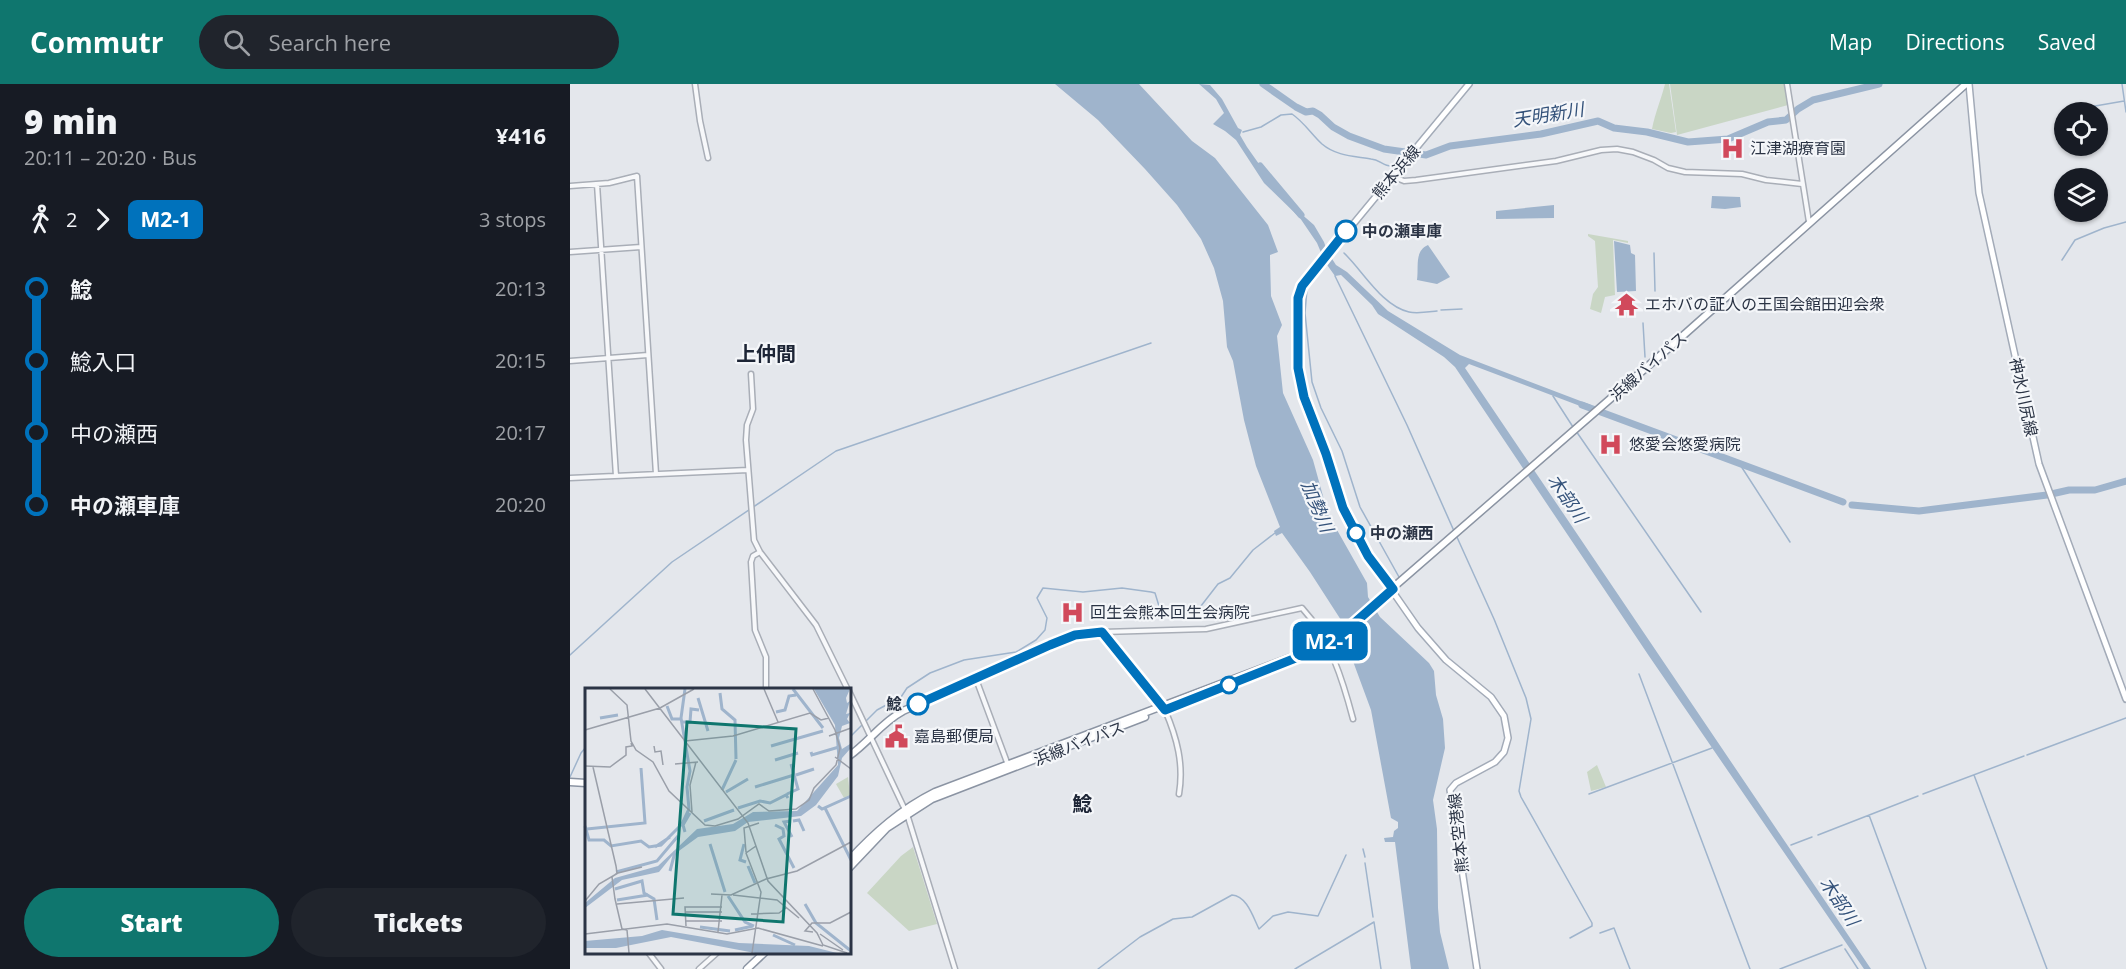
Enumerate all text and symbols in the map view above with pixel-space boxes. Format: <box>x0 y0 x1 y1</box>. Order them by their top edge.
search box <box>199 15 619 69</box>
text: Commutr <box>30 23 163 61</box>
icon: search <box>220 26 253 59</box>
text: Search here <box>268 27 391 57</box>
text: Map <box>1829 28 1872 56</box>
text: Directions <box>1905 28 2005 56</box>
text: Saved <box>2038 28 2096 56</box>
water label: 天明新川 <box>1511 96 1587 131</box>
text: 9 min <box>24 99 118 144</box>
map controls <box>2054 102 2108 222</box>
button: locate <box>2054 102 2108 156</box>
text: ¥416 <box>496 120 546 150</box>
hospital icon: 江津湖療育園 <box>1719 135 1745 161</box>
place label: 江津湖療育園 <box>1750 137 1846 159</box>
street label: 熊本浜線 <box>1367 140 1425 204</box>
text: 20:11 – 20:20 · Bus <box>24 144 197 171</box>
button: layers <box>2054 168 2108 222</box>
icon: walk <box>24 203 57 236</box>
icon: forward <box>86 203 119 236</box>
text: M2-1 <box>140 205 191 233</box>
text: 2 <box>66 206 77 233</box>
text: 3 stops <box>479 206 546 233</box>
marker: 中の瀬車庫 <box>1335 220 1357 242</box>
place label: 中の瀬車庫 <box>1362 220 1442 242</box>
text: 鯰 <box>70 274 92 304</box>
text: 20:13 <box>495 275 546 302</box>
temple icon: エホバの証人の王国会館田迎会衆 <box>1614 291 1640 317</box>
place label: エホバの証人の王国会館田迎会衆 <box>1645 293 1885 315</box>
street label: 浜線バイパス <box>1605 326 1691 406</box>
district label: 上仲間 <box>736 340 796 367</box>
text: 鯰入口 <box>70 346 136 376</box>
text: 20:15 <box>495 347 546 374</box>
street label: 神水川尻線 <box>2005 356 2043 438</box>
text: 中の瀬西 <box>70 418 158 448</box>
text: 20:17 <box>495 419 546 446</box>
hospital icon: 悠愛会悠愛病院 <box>1598 431 1624 457</box>
place label: 悠愛会悠愛病院 <box>1629 433 1741 455</box>
water label: 木部川 <box>1543 469 1594 529</box>
water label: 加勢川 <box>1296 476 1340 537</box>
text: 中の瀬車庫 <box>70 490 180 520</box>
text: 20:20 <box>495 491 546 518</box>
place label: 中の瀬西 <box>1370 522 1434 544</box>
marker: 中の瀬西 <box>1347 524 1365 542</box>
hospital icon: 回生会熊本回生会病院 <box>1059 599 1085 625</box>
place label: 回生会熊本回生会病院 <box>1090 601 1250 623</box>
line badge: M2-1 <box>1288 622 1372 660</box>
text: M2-1 <box>1305 627 1355 655</box>
unlabelled marker <box>1220 676 1238 694</box>
inset map <box>585 688 850 954</box>
place label: 鯰 <box>886 693 902 715</box>
marker: 鯰 <box>907 693 929 715</box>
street label: 浜線バイパス <box>1030 716 1128 770</box>
public building icon: 嘉島郵便局 <box>883 723 909 749</box>
place label: 嘉島郵便局 <box>914 725 994 747</box>
district label: 鯰 <box>1072 790 1092 817</box>
street label: 熊本空港線 <box>1443 792 1473 874</box>
water label: 木部川 <box>1815 872 1866 932</box>
button: Start <box>24 888 279 957</box>
button: Tickets <box>291 888 546 957</box>

